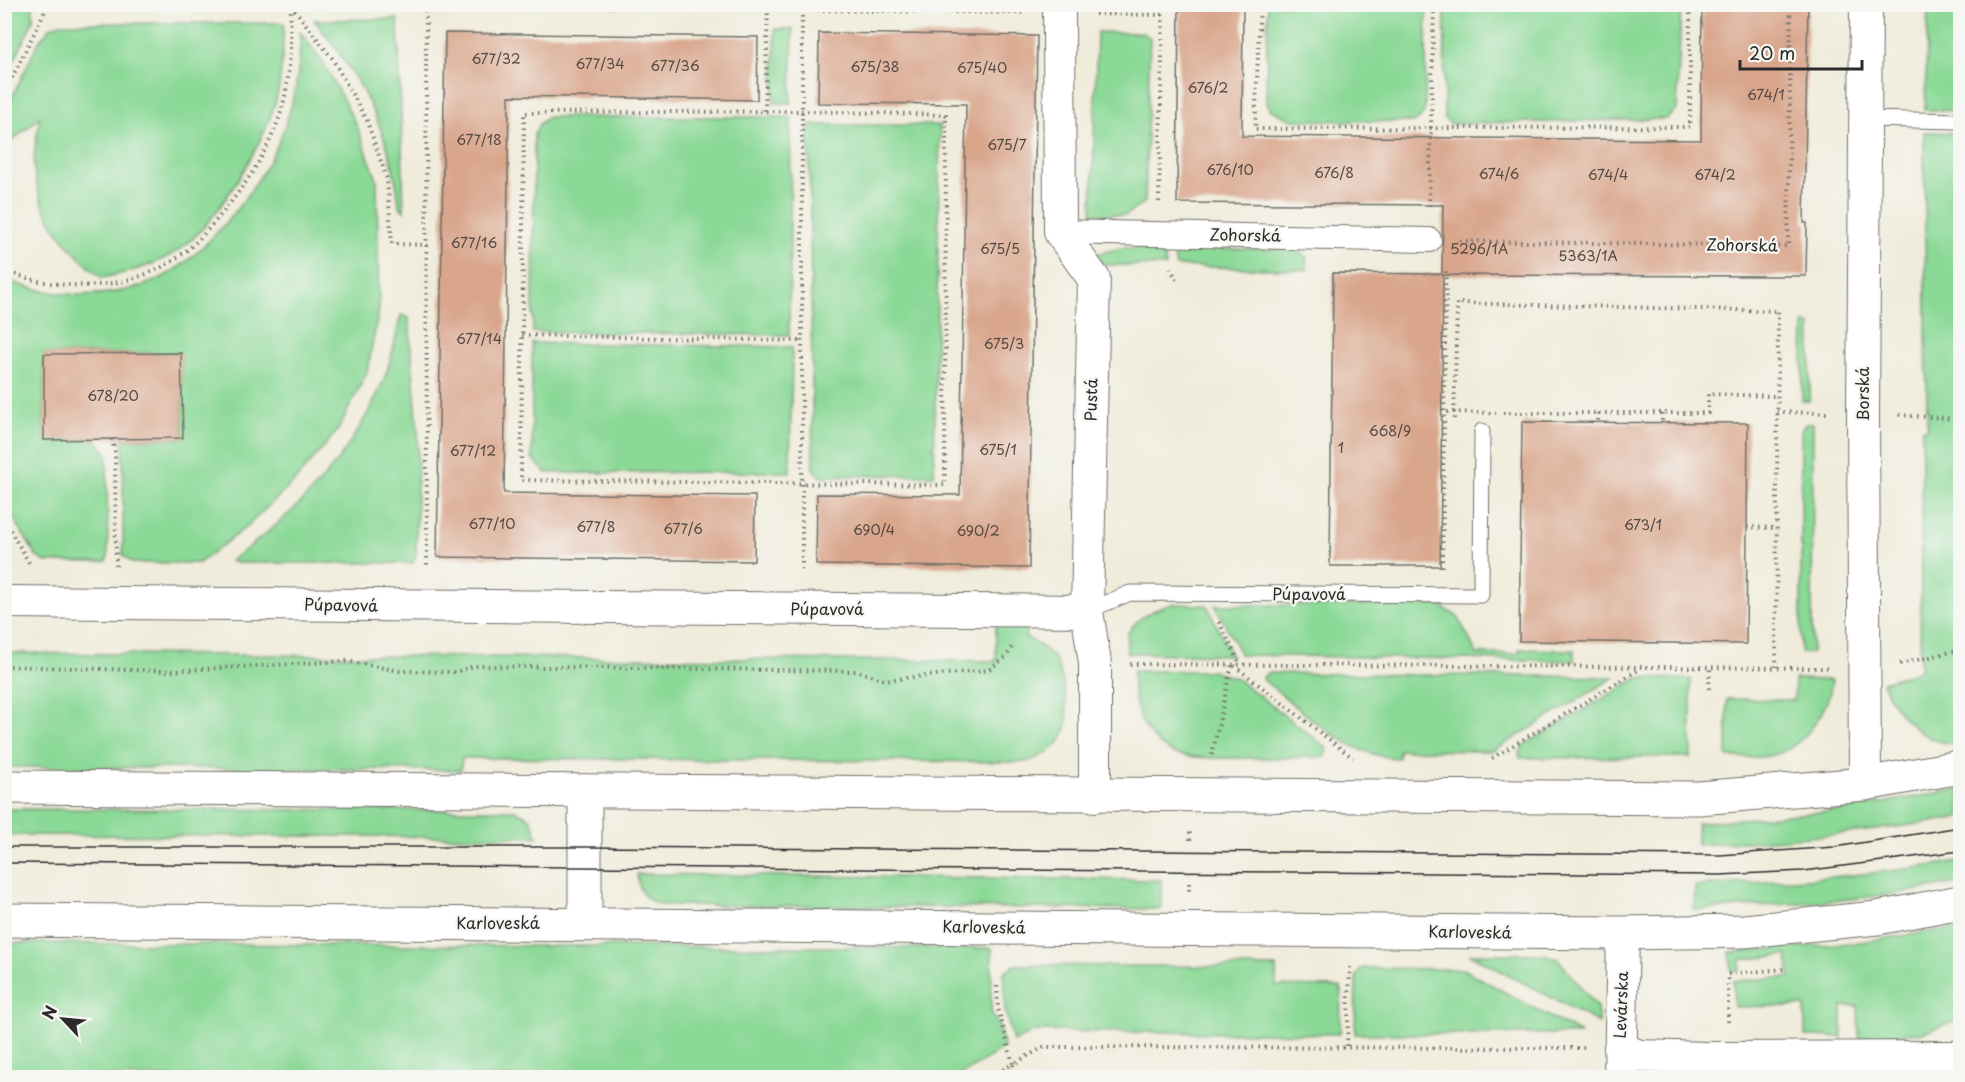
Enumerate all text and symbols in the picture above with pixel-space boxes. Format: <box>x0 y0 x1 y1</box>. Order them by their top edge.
scale bar <box>1740 33 1862 71</box>
text: 20 m <box>1749 39 1795 66</box>
house number: 677/32 <box>471 48 521 69</box>
house number: 677/34 <box>576 53 624 74</box>
house number: 677/36 <box>650 55 700 76</box>
house number: 675/38 <box>850 56 900 77</box>
house number: 675/40 <box>957 57 1007 78</box>
house number: 676/2 <box>1188 77 1229 98</box>
house number: 674/1 <box>1747 84 1785 105</box>
house number: 677/18 <box>456 129 502 150</box>
house number: 675/7 <box>987 134 1027 155</box>
house number: 676/10 <box>1206 159 1254 180</box>
house number: 676/8 <box>1314 162 1354 183</box>
house number: 674/6 <box>1479 163 1519 184</box>
house number: 674/4 <box>1588 164 1628 185</box>
house number: 674/2 <box>1694 164 1736 185</box>
street label: Zohorská <box>1209 221 1281 247</box>
street label: Zohorská <box>1706 231 1778 257</box>
house number: 677/16 <box>451 232 497 253</box>
house number: 675/5 <box>980 238 1020 259</box>
house number: 5296/1A <box>1450 238 1508 259</box>
house number: 5363/1A <box>1558 245 1618 266</box>
house number: 677/14 <box>456 328 502 349</box>
house number: 675/3 <box>984 333 1024 354</box>
street label: Borská <box>1850 367 1874 421</box>
street label: Pustá <box>1078 378 1102 422</box>
house number: 678/20 <box>87 385 139 406</box>
house number: 668/9 <box>1369 420 1411 441</box>
house number: 1 <box>1338 437 1344 458</box>
house number: 675/1 <box>979 439 1017 460</box>
house number: 677/12 <box>450 440 496 461</box>
house number: 677/10 <box>469 513 515 534</box>
house number: 673/1 <box>1624 514 1662 535</box>
house number: 677/8 <box>576 516 616 537</box>
house number: 677/6 <box>663 518 703 539</box>
house number: 690/4 <box>853 519 895 540</box>
house number: 690/2 <box>956 520 1000 541</box>
street label: Púpavová <box>1272 581 1346 605</box>
street label: Púpavová <box>304 591 378 617</box>
street label: Púpavová <box>790 596 864 620</box>
street label: Karloveská <box>456 910 540 934</box>
street label: Karloveská <box>942 913 1026 939</box>
street label: Karloveská <box>1428 918 1512 944</box>
street label: Levárska <box>1607 971 1633 1039</box>
north arrow <box>33 989 93 1049</box>
text: N <box>35 1001 62 1023</box>

